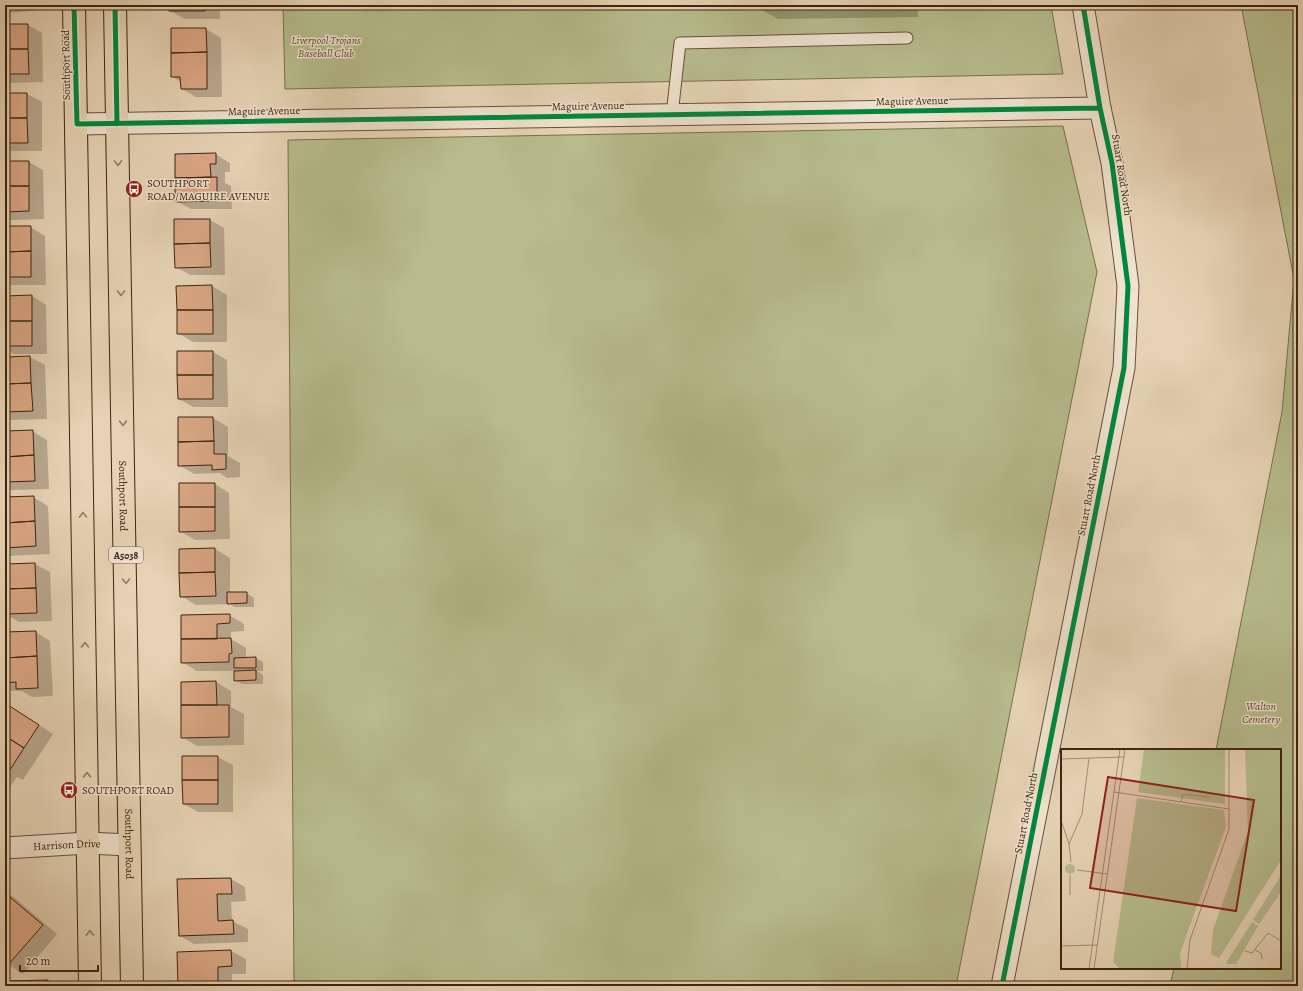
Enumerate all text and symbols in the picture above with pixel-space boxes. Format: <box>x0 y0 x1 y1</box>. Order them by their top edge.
street label: Southport Road <box>58 29 74 101</box>
park label: Liverpool Trojans Baseball Club <box>291 33 361 61</box>
street label: Maguire Avenue <box>875 93 949 109</box>
street label: Maguire Avenue <box>551 98 625 114</box>
street label: Maguire Avenue <box>227 103 301 119</box>
street label: Stuart Road North <box>1108 133 1136 217</box>
one-way arrow <box>114 160 122 166</box>
place label: SOUTHPORT ROAD/MAGUIRE AVENUE <box>147 176 270 204</box>
bus stop icon: SOUTHPORT ROAD/MAGUIRE AVENUE <box>124 179 144 199</box>
one-way arrow <box>116 290 125 296</box>
one-way arrow <box>119 420 127 426</box>
street label: Stuart Road North <box>1074 453 1104 537</box>
street label: Southport Road <box>115 460 132 532</box>
one-way arrow <box>79 512 87 518</box>
road number: A5038 <box>109 547 143 563</box>
one-way arrow <box>122 578 130 584</box>
one-way arrow <box>81 642 89 648</box>
park label: Walton Cemetery <box>1242 699 1280 727</box>
inset map <box>1061 749 1281 969</box>
street label: Stuart Road North <box>1011 771 1041 855</box>
one-way arrow <box>83 772 91 778</box>
bus stop icon: SOUTHPORT ROAD <box>59 780 79 800</box>
place label: SOUTHPORT ROAD <box>82 783 174 798</box>
street label: Southport Road <box>121 808 138 880</box>
street label: Harrison Drive <box>33 836 101 854</box>
one-way arrow <box>86 930 94 936</box>
scale bar <box>20 947 98 973</box>
text: 20 m <box>26 953 50 969</box>

